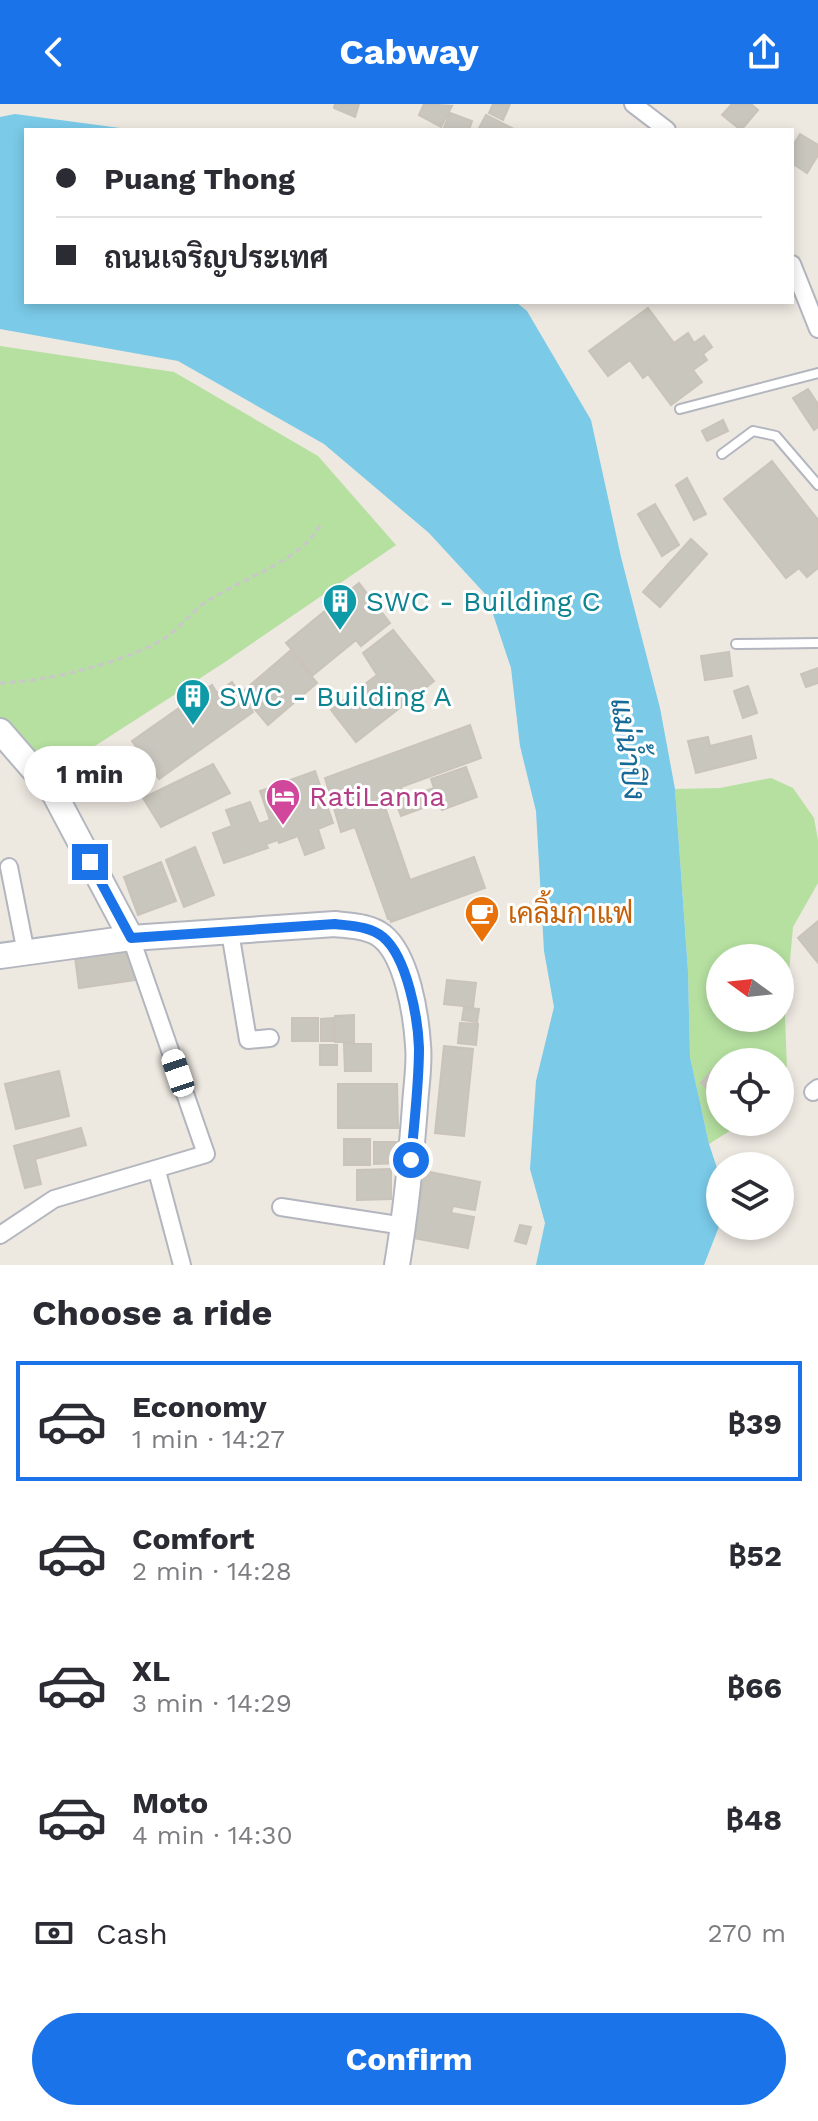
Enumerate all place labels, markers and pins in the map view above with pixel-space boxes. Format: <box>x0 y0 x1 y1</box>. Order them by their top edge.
building icon: SWC - Building C <box>321 582 359 632</box>
place label: SWC - Building C <box>366 585 601 618</box>
building icon: SWC - Building A <box>174 677 212 727</box>
place label: SWC - Building A <box>219 680 452 713</box>
hotel icon: RatiLanna <box>264 777 302 827</box>
place label: RatiLanna <box>309 780 445 813</box>
place label: เคลิ้มกาแฟ <box>508 890 633 930</box>
cafe icon: เคลิ้มกาแฟ <box>463 894 501 944</box>

